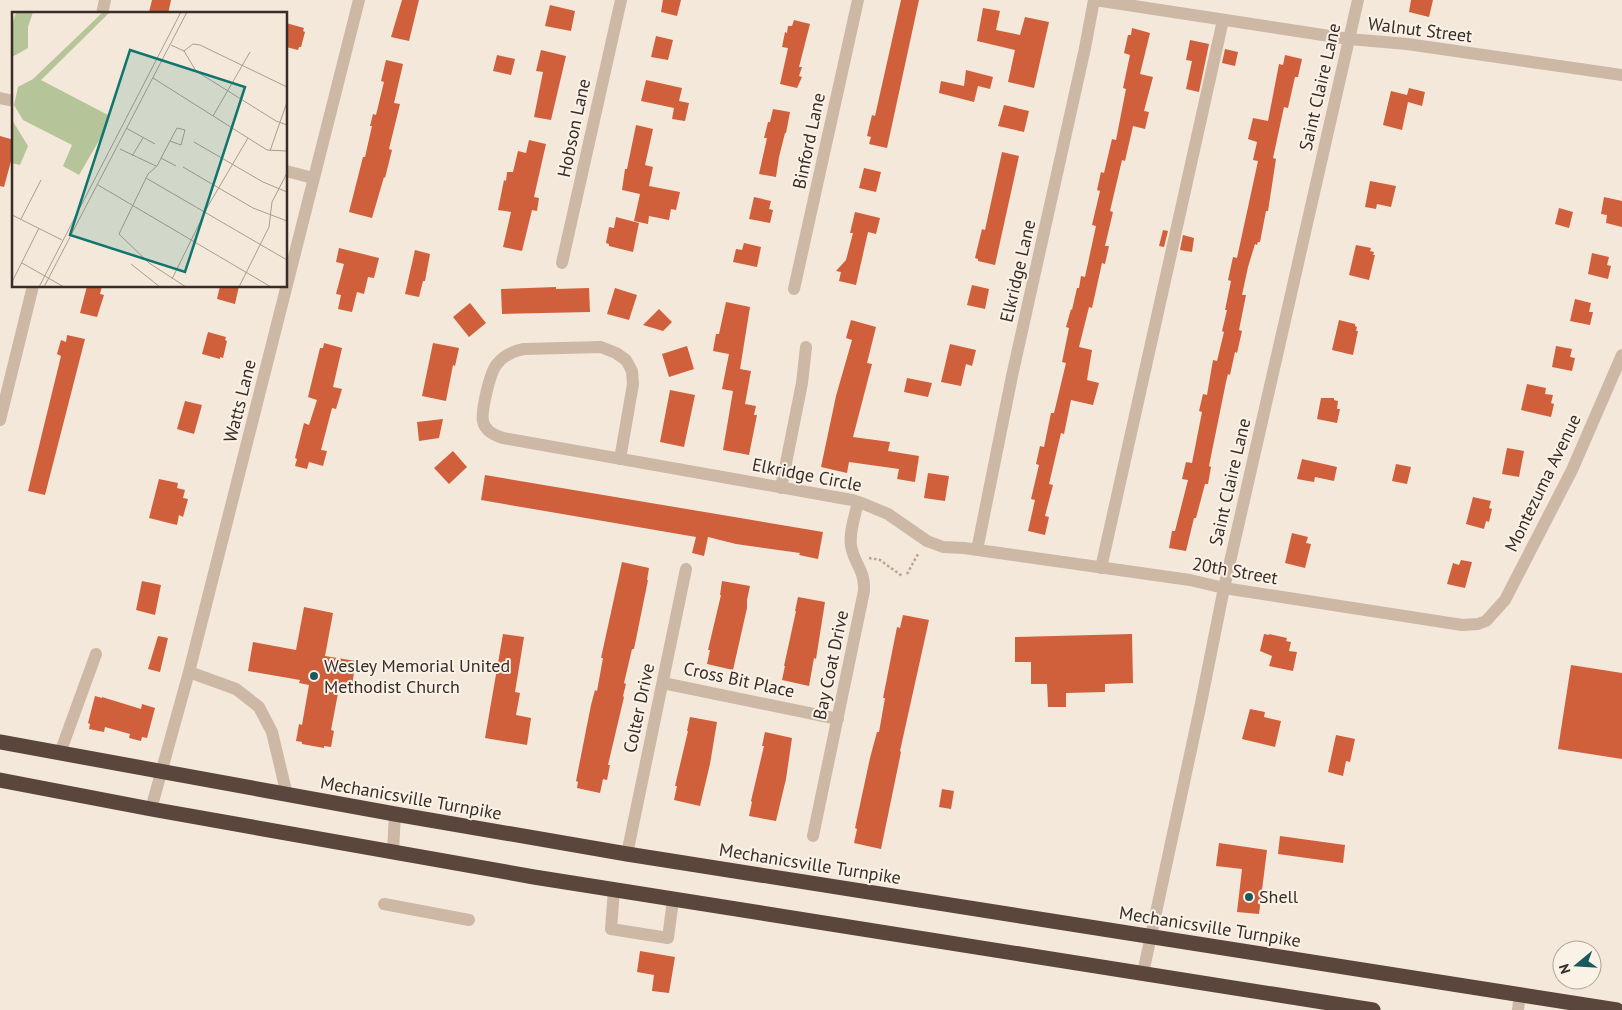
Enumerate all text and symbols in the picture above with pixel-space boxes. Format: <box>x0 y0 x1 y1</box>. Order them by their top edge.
inset map <box>12 12 288 288</box>
street label: Walnut Street <box>1367 12 1473 47</box>
street label: Saint Claire Lane <box>1294 21 1345 153</box>
street label: Hobson Lane <box>552 76 595 179</box>
street label: Binford Lane <box>787 91 830 191</box>
street label: Elkridge Lane <box>995 217 1040 324</box>
street label: Watts Lane <box>218 357 261 445</box>
street label: Montezuma Avenue <box>1499 410 1586 555</box>
street label: Saint Claire Lane <box>1204 416 1255 548</box>
street label: Elkridge Circle <box>750 453 864 496</box>
street label: 20th Street <box>1191 552 1280 589</box>
street label: Bay Coat Drive <box>808 608 853 722</box>
place label: Wesley Memorial United Methodist Church <box>324 654 510 698</box>
street label: Cross Bit Place <box>681 657 797 703</box>
street label: Colter Drive <box>618 661 659 755</box>
marker: Wesley Memorial United Methodist Church <box>308 670 320 682</box>
street label: Mechanicsville Turnpike <box>319 770 504 825</box>
street label: Mechanicsville Turnpike <box>718 838 903 889</box>
place label: Shell <box>1259 885 1299 908</box>
marker: Shell <box>1243 891 1255 903</box>
street label: Mechanicsville Turnpike <box>1118 901 1303 952</box>
north arrow <box>1552 940 1602 990</box>
text: N <box>1555 962 1575 976</box>

